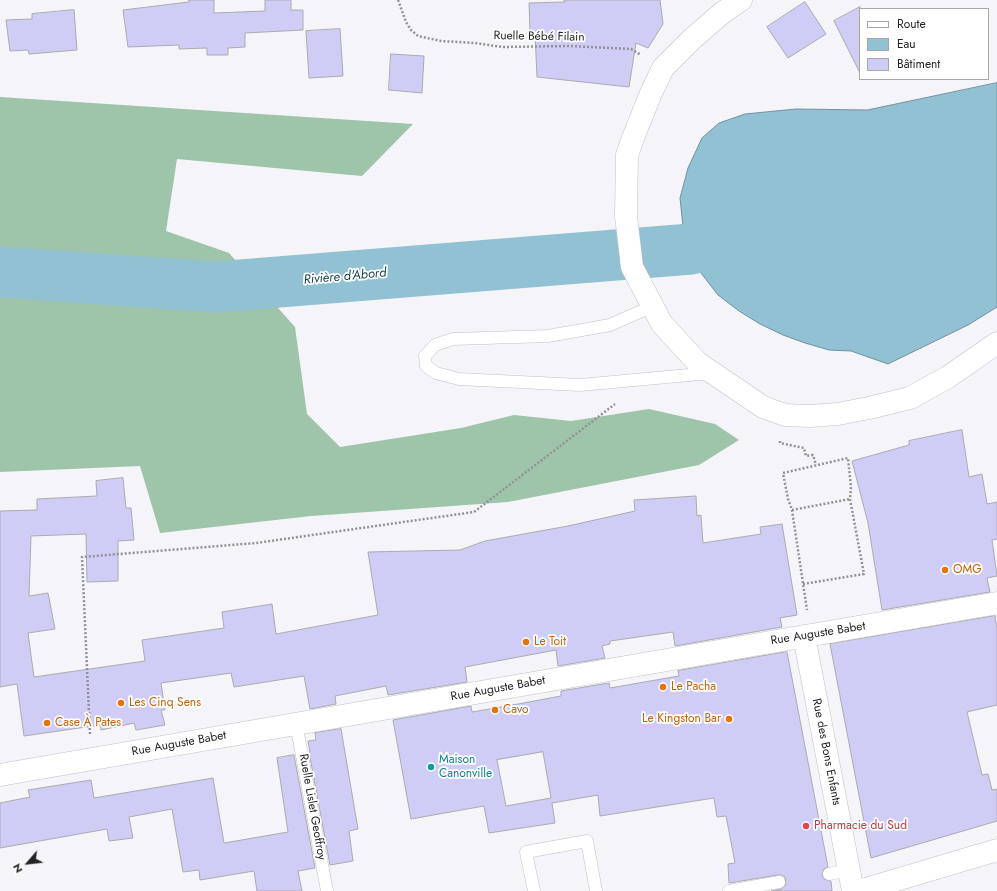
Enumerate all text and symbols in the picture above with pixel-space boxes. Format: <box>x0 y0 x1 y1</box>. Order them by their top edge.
legend <box>859 8 989 80</box>
text: Route <box>897 15 926 33</box>
street label: Ruelle Bébé Filain <box>493 29 585 45</box>
text: Eau <box>897 35 916 53</box>
text: Bâtiment <box>897 55 940 73</box>
water label: Rivière d'Abord <box>303 266 387 288</box>
place label: OMG <box>953 563 981 577</box>
marker: OMG <box>940 565 950 575</box>
street label: Rue Auguste Babet <box>770 619 866 649</box>
place label: Le Toit <box>534 635 566 649</box>
marker: Le Toit <box>521 637 531 647</box>
street label: Rue Auguste Babet <box>450 674 546 704</box>
place label: Le Pacha <box>671 680 716 694</box>
marker: Le Pacha <box>658 682 668 692</box>
place label: Les Cinq Sens <box>129 696 201 710</box>
street label: Rue des Bons Enfants <box>809 697 843 807</box>
marker: Les Cinq Sens <box>116 698 126 708</box>
place label: Cavo <box>503 703 529 717</box>
marker: Cavo <box>490 705 500 715</box>
place label: Le Kingston Bar <box>642 712 721 726</box>
marker: Le Kingston Bar <box>724 714 734 724</box>
place label: Case À Pates <box>55 716 121 730</box>
marker: Case À Pates <box>42 718 52 728</box>
street label: Rue Auguste Babet <box>131 729 227 759</box>
street label: Ruelle Lislet Geoffroy <box>296 753 328 861</box>
place label: Maison Canonville <box>439 753 492 781</box>
marker: Maison Canonville <box>426 762 436 772</box>
place label: Pharmacie du Sud <box>814 819 907 833</box>
marker: Pharmacie du Sud <box>801 821 811 831</box>
north arrow <box>8 843 48 883</box>
text: N <box>8 861 27 876</box>

